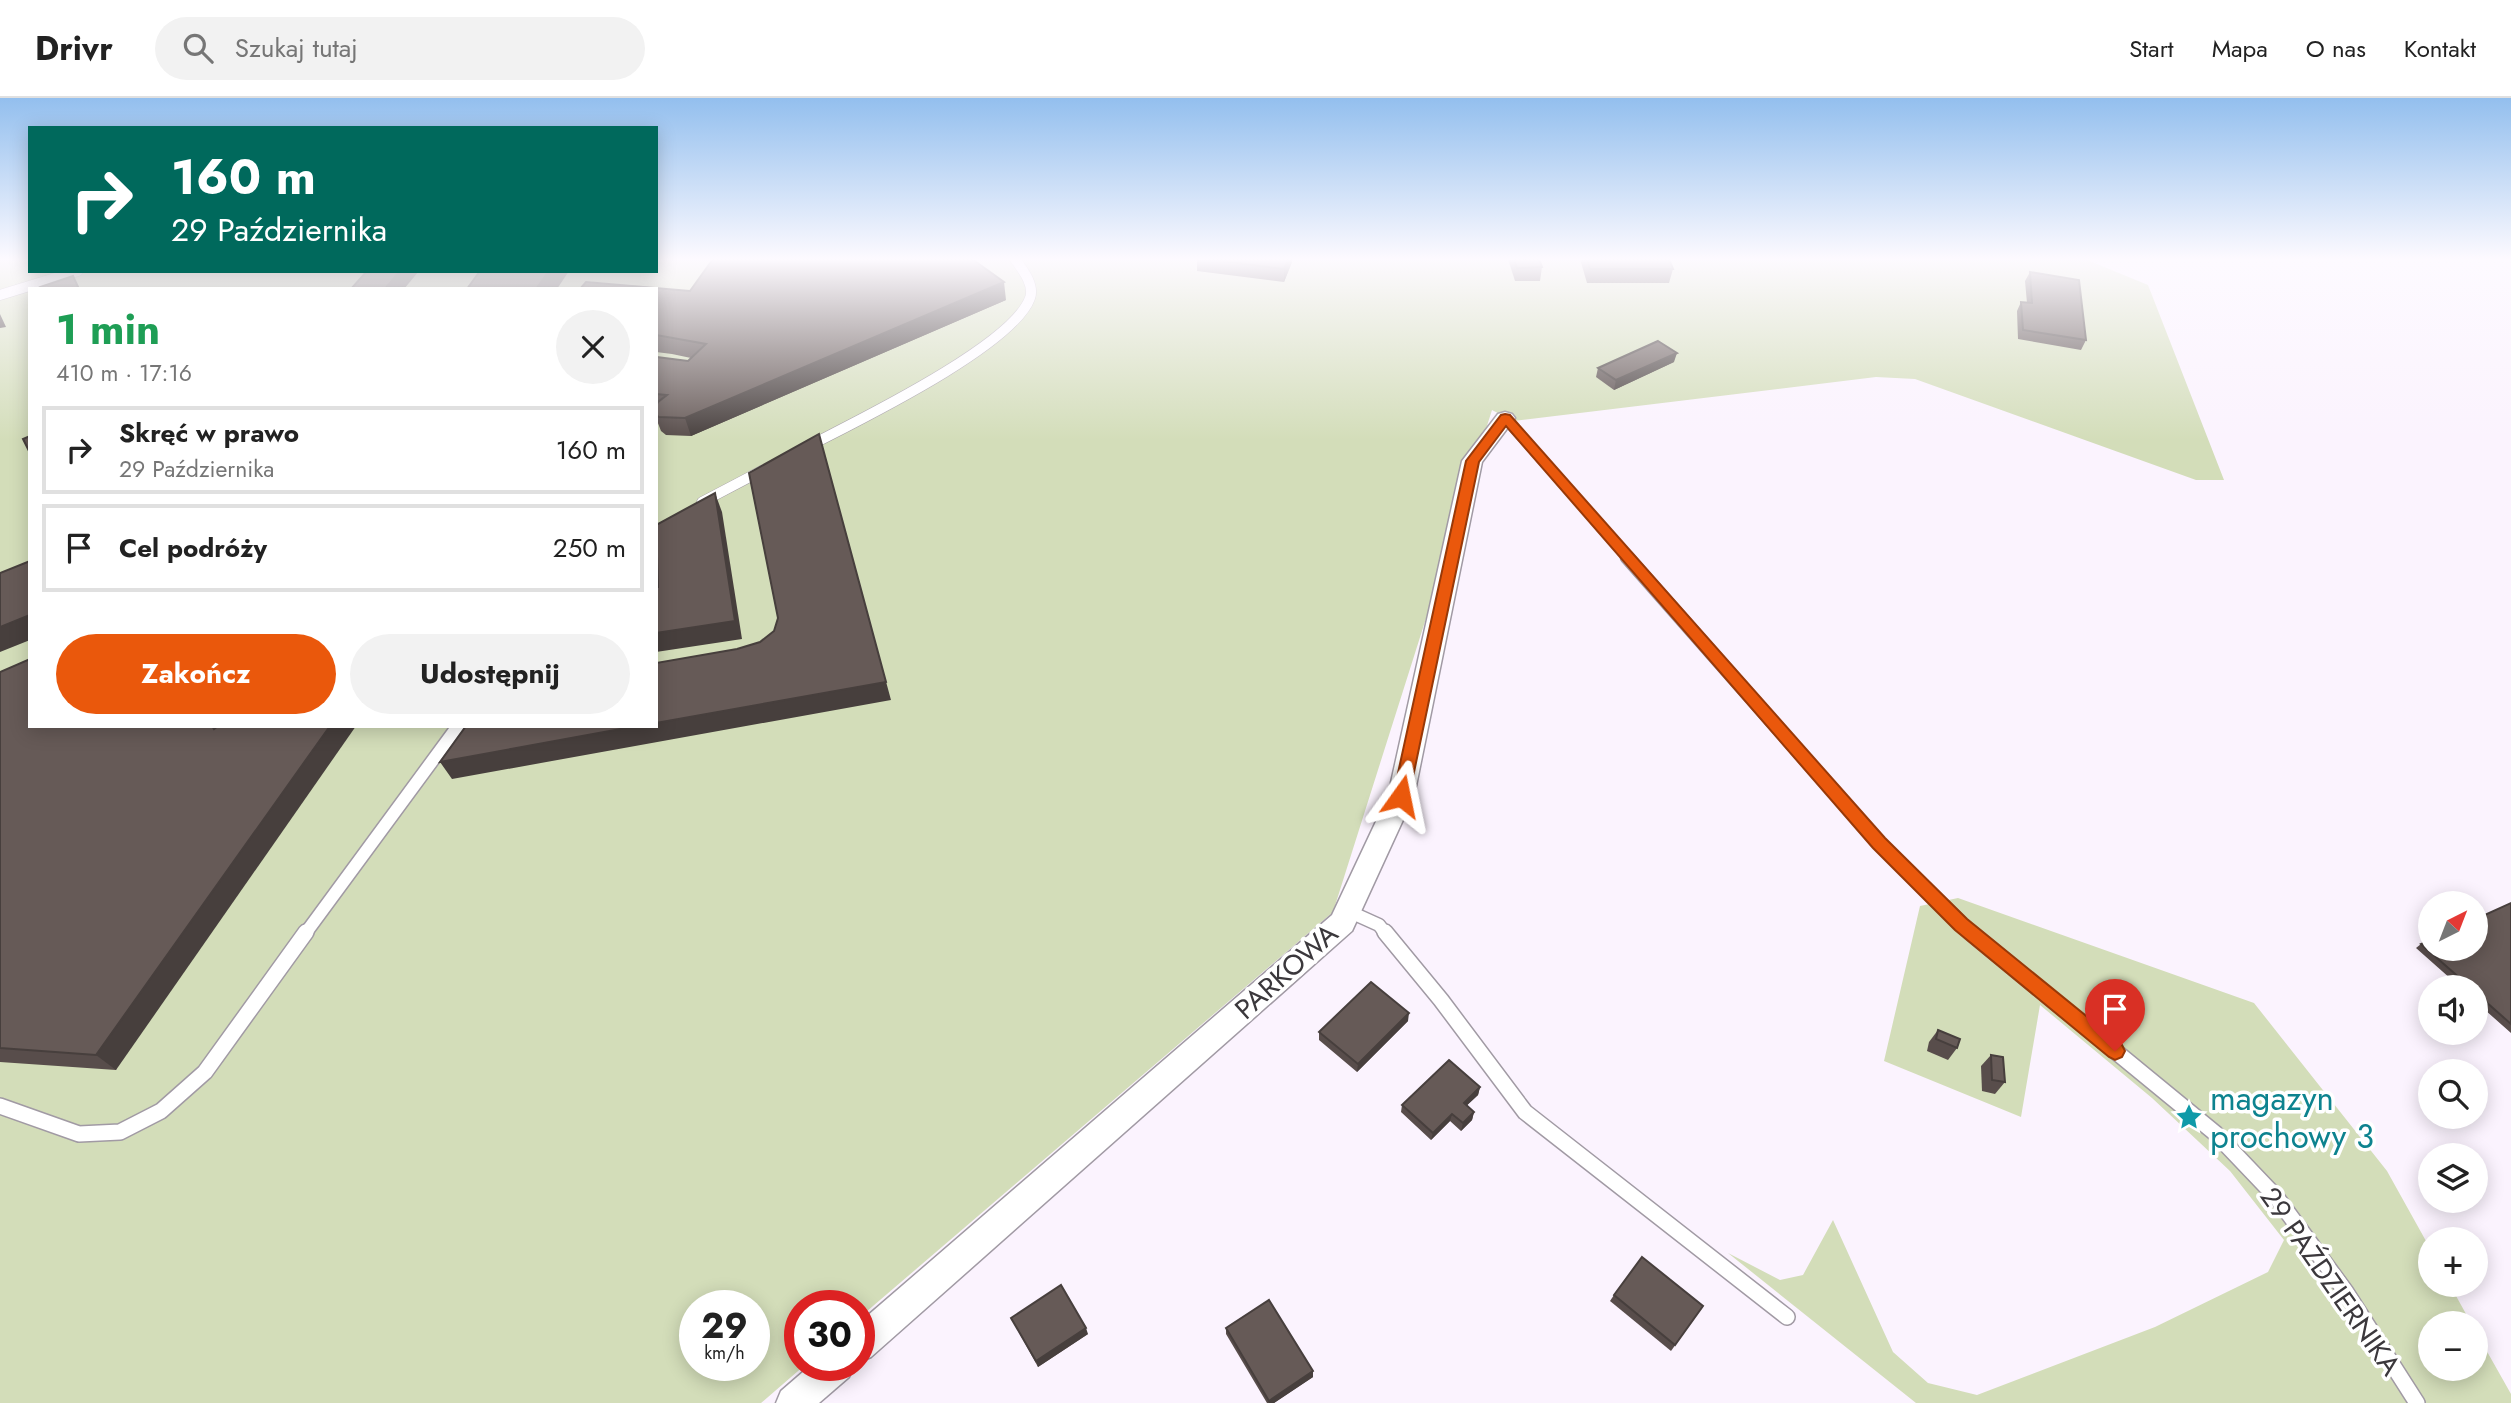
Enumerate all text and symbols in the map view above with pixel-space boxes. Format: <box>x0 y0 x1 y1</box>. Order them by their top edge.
search box <box>155 17 645 80</box>
text: Drivr <box>35 25 113 72</box>
icon: search <box>179 29 217 67</box>
text: Szukaj tutaj <box>235 29 358 67</box>
text: Start <box>2129 31 2174 66</box>
text: Mapa <box>2212 31 2268 66</box>
text: O nas <box>2306 31 2366 66</box>
text: Kontakt <box>2404 31 2476 66</box>
text: 160 m <box>171 142 316 212</box>
icon: right <box>56 154 147 245</box>
text: 29 Października <box>171 207 387 253</box>
text: 1 min <box>56 299 160 360</box>
button: close <box>556 310 630 384</box>
text: 410 m · 17:16 <box>56 356 192 390</box>
text: Skręć w prawo <box>119 414 299 452</box>
icon: right <box>60 431 98 469</box>
text: 160 m <box>556 431 626 469</box>
text: 29 Października <box>119 452 274 486</box>
icon: arrive <box>60 529 98 567</box>
text: Cel podróży <box>119 529 267 567</box>
text: 250 m <box>553 529 626 567</box>
button: Zakończ <box>56 634 336 714</box>
button: Udostępnij <box>350 634 630 714</box>
position arrow <box>1364 759 1438 833</box>
north arrow <box>2418 891 2488 961</box>
map controls <box>2418 891 2488 1381</box>
street label: PARKOWA <box>1226 913 1347 1029</box>
button: sound <box>2418 975 2488 1045</box>
pin <box>2085 979 2145 1051</box>
icon: arrive <box>2096 990 2134 1028</box>
button: search <box>2418 1059 2488 1129</box>
place label: magazyn prochowy 3 <box>2210 1075 2374 1160</box>
place icon: magazyn prochowy 3 <box>2174 1102 2204 1132</box>
button: layers <box>2418 1143 2488 1213</box>
street label: 29 PAŹDZIERNIKA <box>2250 1179 2411 1384</box>
button: + <box>2418 1227 2488 1297</box>
speed limit sign: 30 <box>784 1290 875 1381</box>
text: 29 <box>701 1301 748 1351</box>
button: − <box>2418 1311 2488 1381</box>
text: km/h <box>704 1340 745 1366</box>

